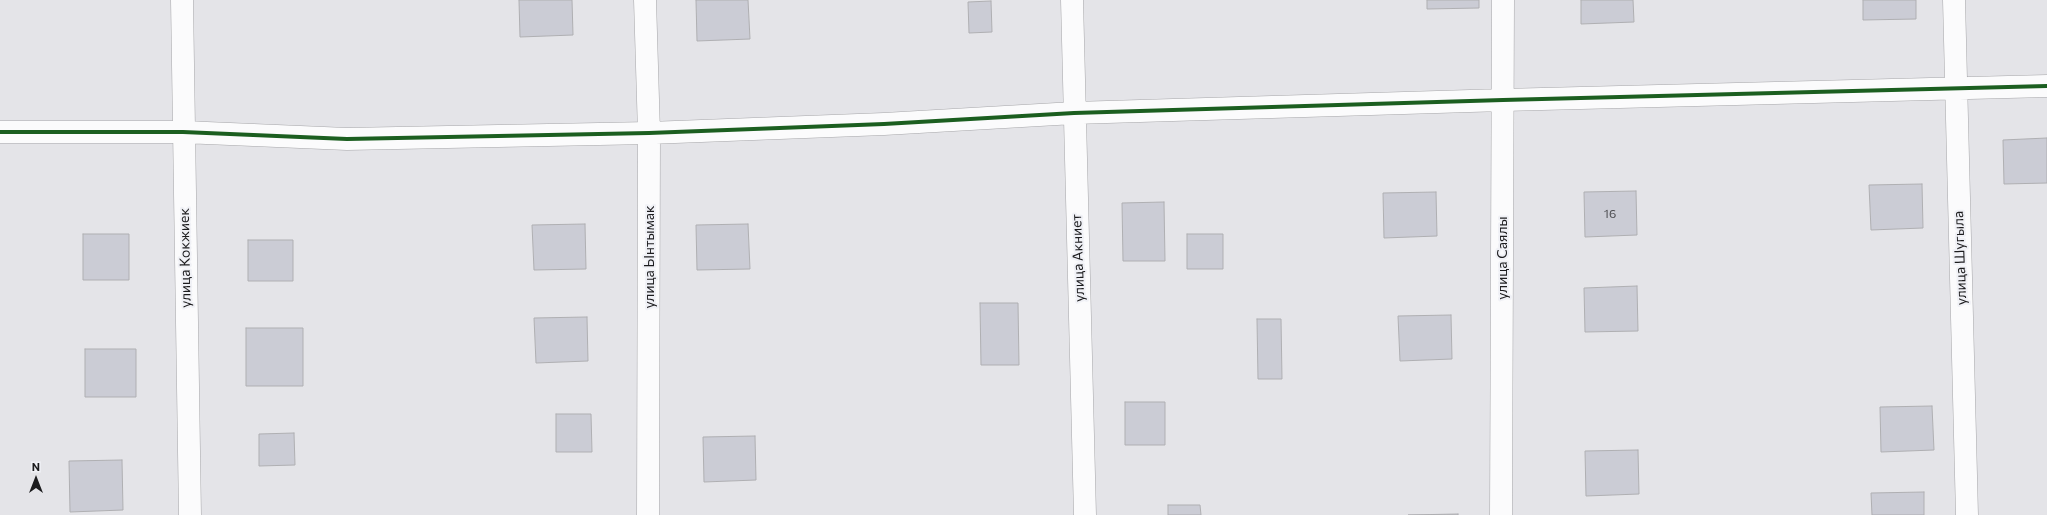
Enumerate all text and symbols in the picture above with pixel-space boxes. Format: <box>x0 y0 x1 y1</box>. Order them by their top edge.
street label: улица Ынтымак <box>641 206 657 308</box>
house number: 16 <box>1604 207 1616 221</box>
street label: улица Кокжиек <box>176 208 194 308</box>
street label: улица Шугыла <box>1950 210 1970 306</box>
street label: улица Акниет <box>1068 214 1088 302</box>
street label: улица Саялы <box>1494 216 1510 300</box>
north arrow <box>16 459 56 499</box>
text: N <box>32 460 40 473</box>

